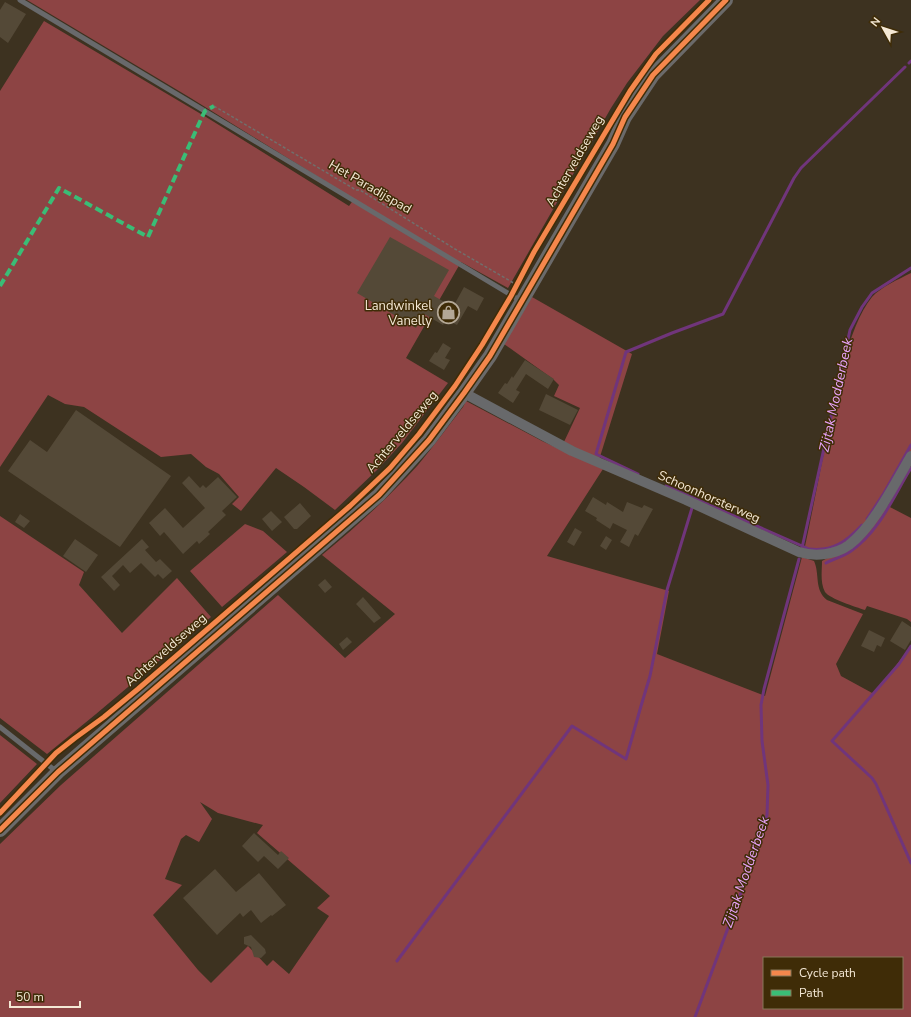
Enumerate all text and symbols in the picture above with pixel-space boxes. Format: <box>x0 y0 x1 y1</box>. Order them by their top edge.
north arrow <box>863 8 903 48</box>
text: N <box>867 14 884 30</box>
street label: Achterveldseweg <box>542 112 608 210</box>
street label: Het Paradijspad <box>325 156 415 218</box>
place label: Landwinkel Vanelly <box>365 297 432 330</box>
shop icon: Landwinkel Vanelly <box>435 300 461 326</box>
water label: Zijtak Modderbeek <box>815 335 858 454</box>
street label: Achterveldseweg <box>362 387 442 477</box>
street label: Schoonhorsterweg <box>655 466 763 528</box>
street label: Achterveldseweg <box>121 610 211 690</box>
water label: Zijtak Modderbeek <box>718 813 774 930</box>
legend <box>763 957 903 1009</box>
text: Cycle path <box>799 965 856 981</box>
scale bar <box>10 983 80 1009</box>
text: Path <box>799 985 824 1001</box>
text: 50 m <box>16 989 44 1005</box>

